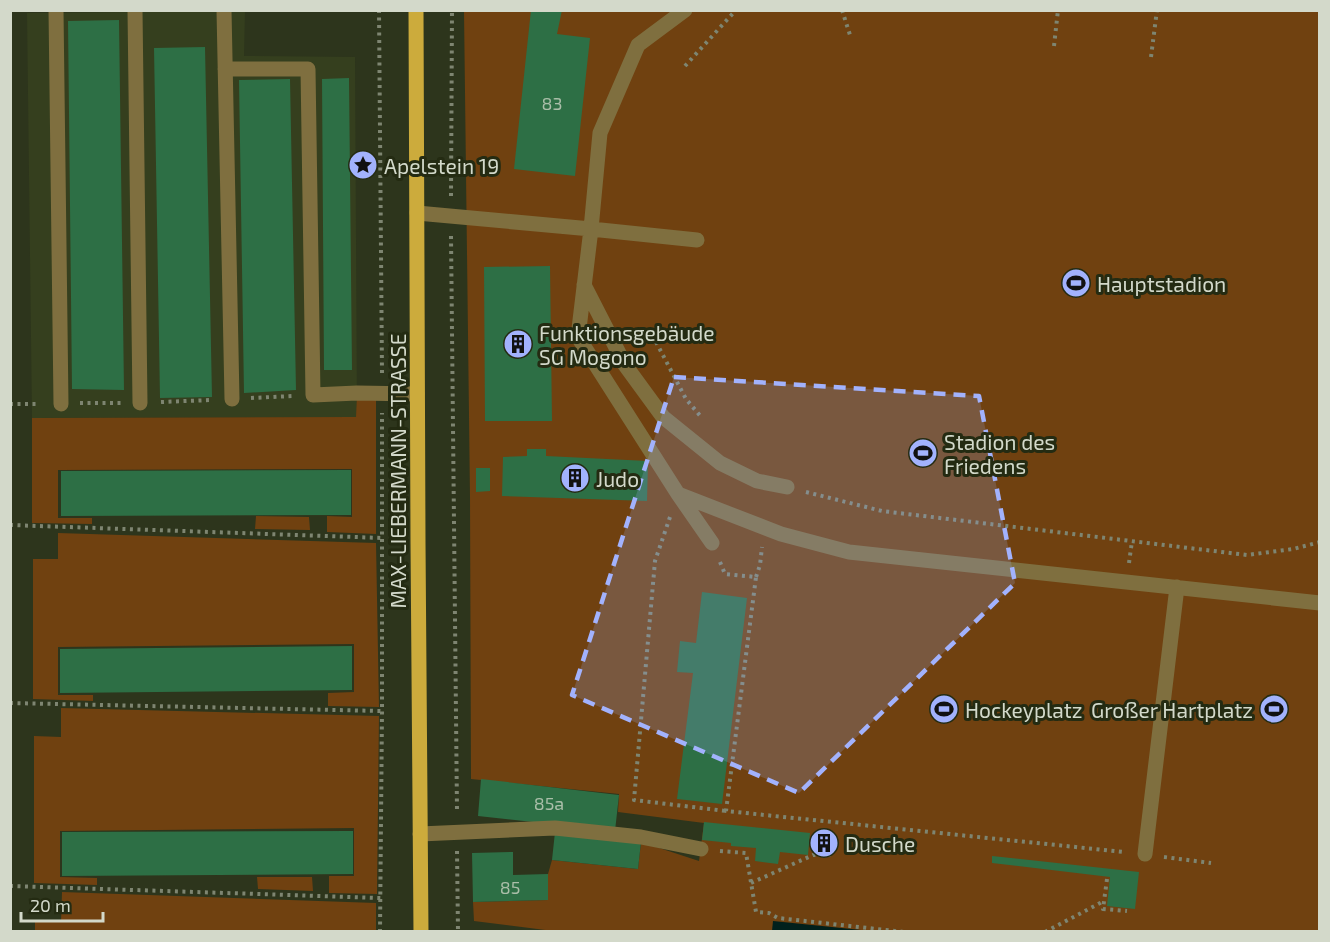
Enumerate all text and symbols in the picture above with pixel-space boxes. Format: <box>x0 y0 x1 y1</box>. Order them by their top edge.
house number: 83 <box>542 92 562 114</box>
place icon: Apelstein 19 <box>347 149 379 181</box>
place label: Apelstein 19 <box>384 153 499 178</box>
sports icon: Hauptstadion <box>1060 267 1092 299</box>
place label: Hauptstadion <box>1097 271 1226 296</box>
place label: Funktionsgebäude SG Mogono <box>539 320 715 369</box>
building icon: Funktionsgebäude SG Mogono <box>502 328 534 360</box>
street label: MAX-LIEBERMANN-STRASSE <box>385 334 410 608</box>
place label: Stadion des Friedens <box>944 429 1055 478</box>
sports icon: Stadion des Friedens <box>907 437 939 469</box>
building icon: Judo <box>559 462 591 494</box>
place label: Judo <box>596 466 639 491</box>
sports icon: Hockeyplatz <box>928 693 960 725</box>
sports icon: Großer Hartplatz <box>1258 693 1290 725</box>
place label: Hockeyplatz <box>965 697 1083 722</box>
place label: Großer Hartplatz <box>1091 697 1253 722</box>
house number: 85a <box>534 792 564 814</box>
building icon: Dusche <box>808 827 840 859</box>
place label: Dusche <box>845 831 915 856</box>
house number: 85 <box>500 876 520 898</box>
scale bar <box>21 885 104 923</box>
text: 20 m <box>30 894 71 916</box>

